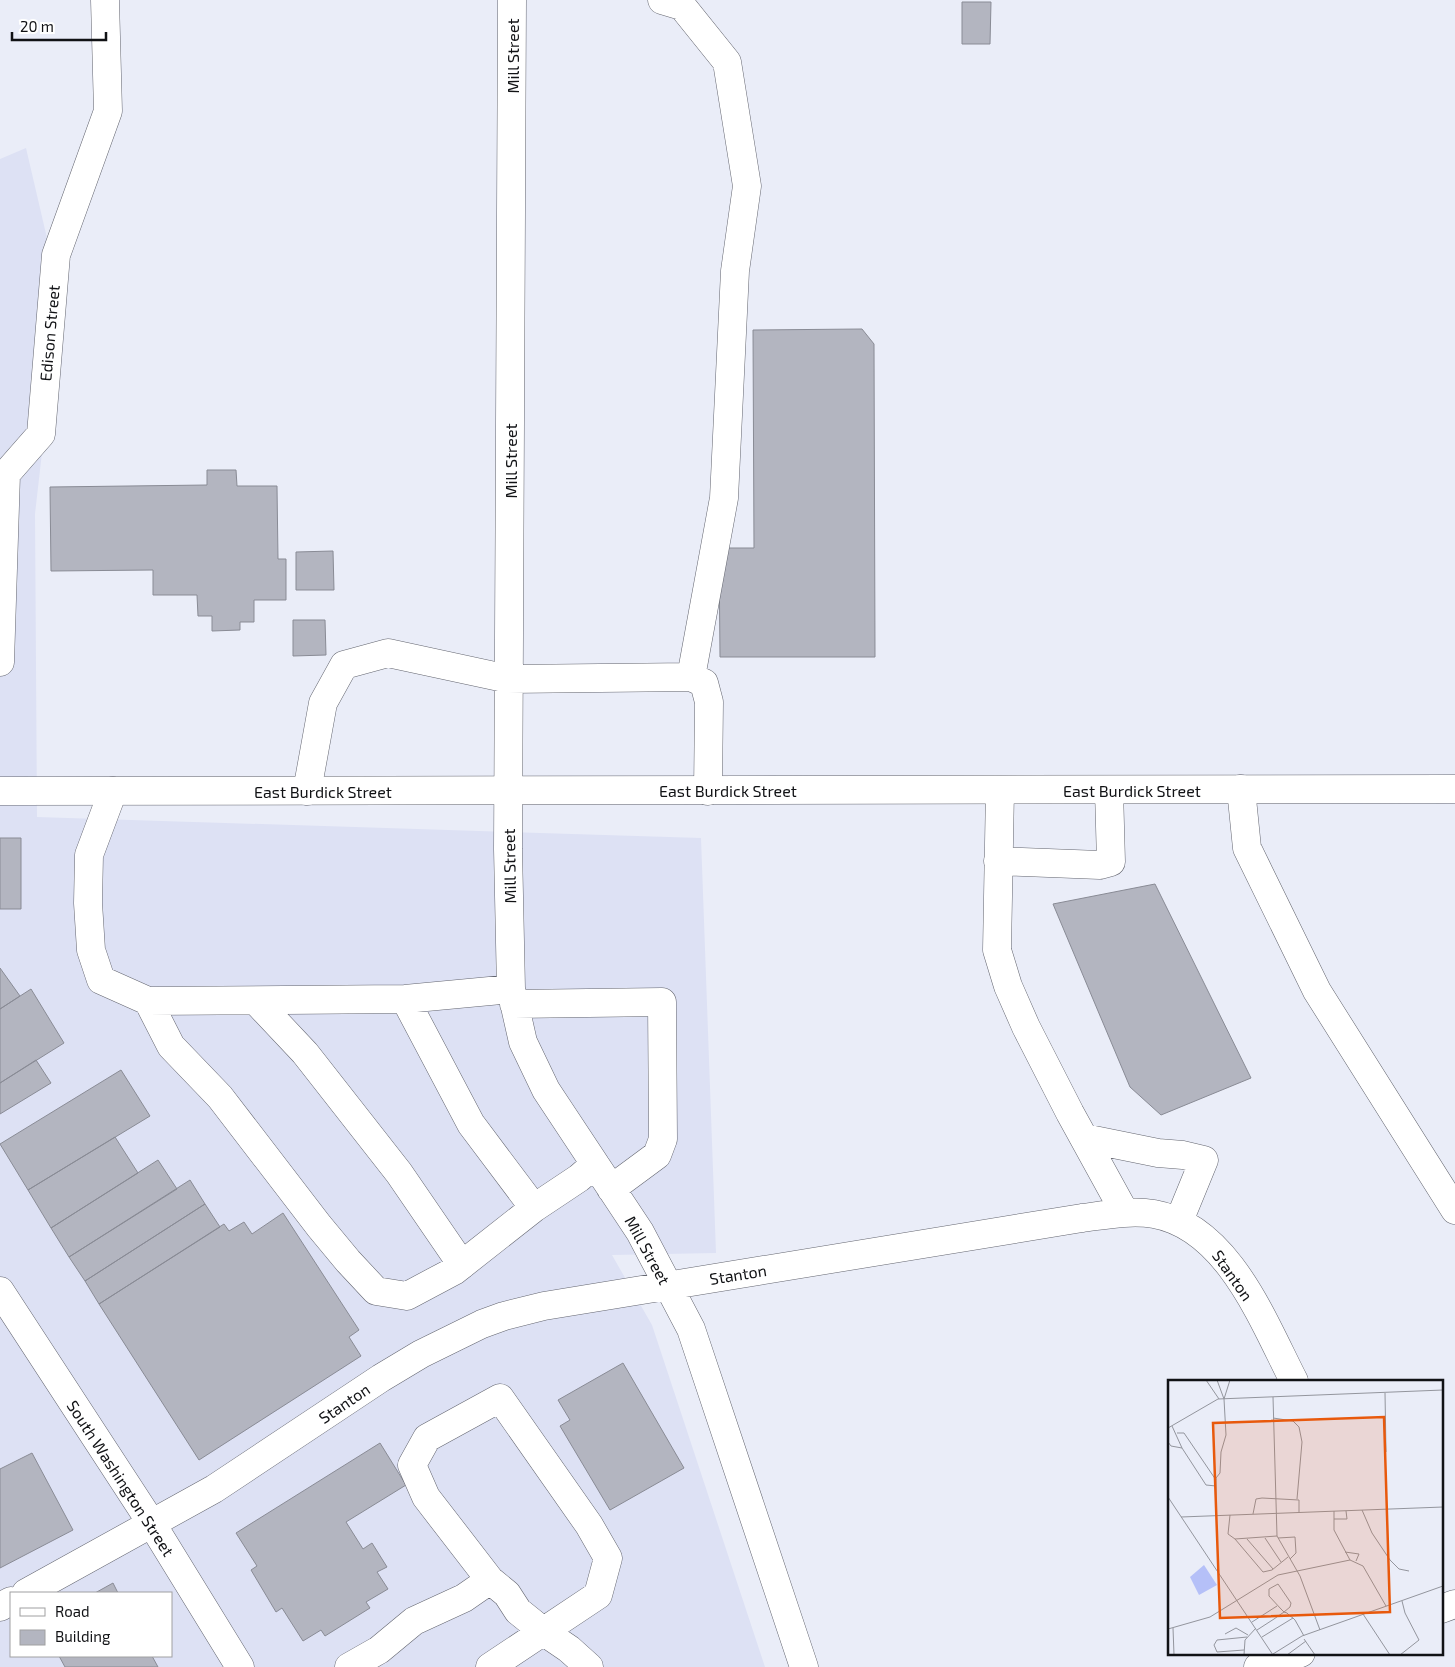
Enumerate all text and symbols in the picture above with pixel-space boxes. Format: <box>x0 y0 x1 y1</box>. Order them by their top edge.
scale bar <box>12 10 106 42</box>
text: 20 m <box>20 17 54 35</box>
street label: Mill Street <box>503 18 522 94</box>
street label: Edison Street <box>35 284 63 382</box>
street label: Mill Street <box>501 423 520 499</box>
street label: East Burdick Street <box>659 781 797 800</box>
street label: East Burdick Street <box>1063 781 1201 800</box>
street label: East Burdick Street <box>254 782 392 801</box>
street label: Mill Street <box>499 828 519 904</box>
street label: Mill Street <box>621 1213 675 1287</box>
street label: Stanton <box>1209 1246 1257 1304</box>
street label: Stanton <box>708 1260 768 1288</box>
street label: Stanton <box>315 1379 373 1427</box>
inset map <box>1168 1380 1442 1654</box>
street label: South Washington Street <box>64 1397 178 1559</box>
legend <box>10 1592 172 1657</box>
text: Road <box>55 1602 90 1620</box>
text: Building <box>55 1627 111 1645</box>

